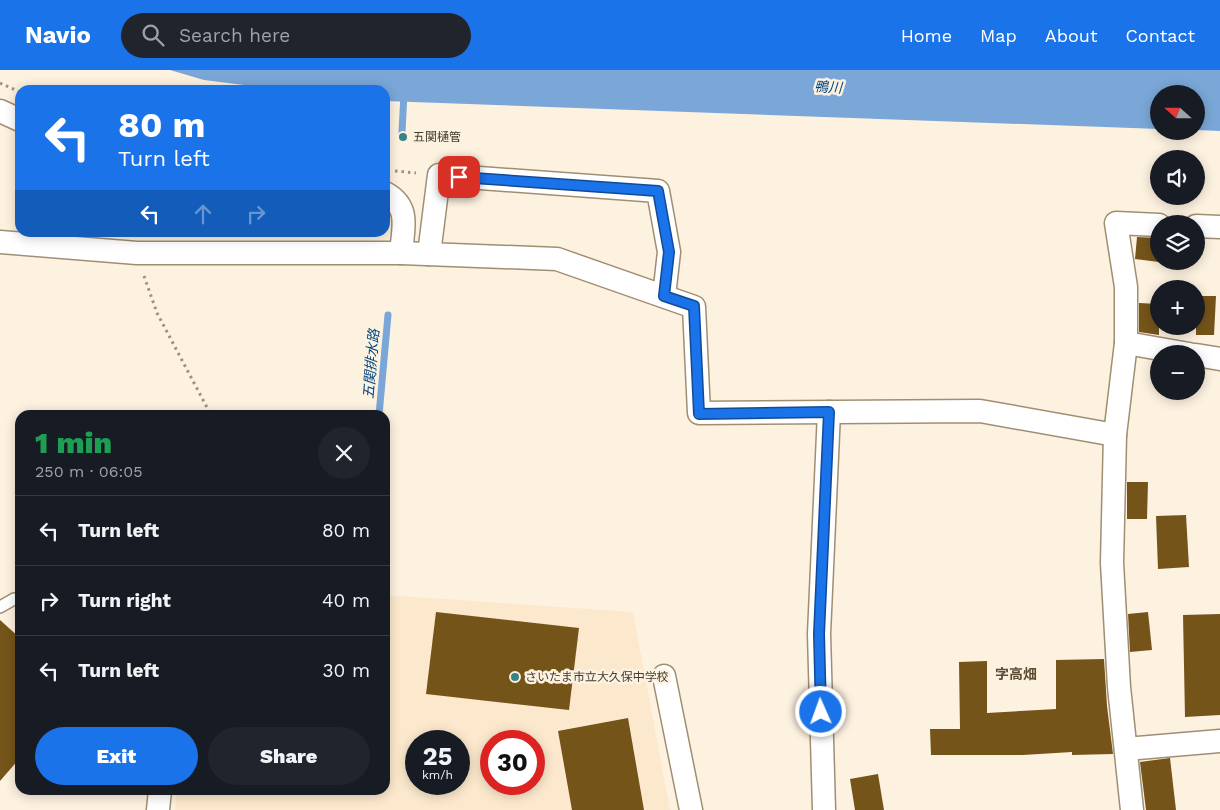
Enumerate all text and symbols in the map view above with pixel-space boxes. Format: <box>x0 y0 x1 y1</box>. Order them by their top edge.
search box <box>121 13 471 58</box>
text: Navio <box>25 21 91 49</box>
icon: search <box>139 21 167 49</box>
text: Search here <box>179 24 290 47</box>
text: Home <box>901 25 952 46</box>
text: Map <box>980 25 1017 46</box>
text: About <box>1045 25 1097 46</box>
text: Contact <box>1125 25 1195 46</box>
water label: 鴨川 <box>814 78 844 96</box>
north arrow <box>1150 85 1205 140</box>
map controls <box>1150 85 1205 400</box>
text: 80 m <box>118 104 205 146</box>
icon: left <box>35 105 100 170</box>
place label: 五関樋管 <box>413 130 461 144</box>
marker: 五関樋管 <box>397 131 409 143</box>
text: Turn left <box>118 146 210 171</box>
button: sound <box>1150 150 1205 205</box>
pin <box>438 156 480 198</box>
icon: arrive <box>445 163 473 191</box>
icon: left <box>136 200 164 228</box>
icon: ahead <box>189 200 217 228</box>
icon: right <box>242 200 270 228</box>
button: layers <box>1150 215 1205 270</box>
button: + <box>1150 280 1205 335</box>
water label: 五関排水路 <box>360 327 382 400</box>
button: − <box>1150 345 1205 400</box>
text: 1 min <box>35 425 112 460</box>
button: close <box>318 427 370 479</box>
text: 250 m · 06:05 <box>35 462 143 481</box>
icon: left <box>35 517 63 545</box>
text: Turn left <box>78 519 159 542</box>
text: 80 m <box>322 519 370 542</box>
icon: right <box>35 587 63 615</box>
text: Turn right <box>78 589 171 612</box>
text: 40 m <box>322 589 370 612</box>
icon: left <box>35 657 63 685</box>
text: Turn left <box>78 659 159 682</box>
text: 30 m <box>323 659 370 682</box>
district label: 字高畑 <box>995 666 1037 682</box>
place label: さいたま市立大久保中学校 <box>525 670 669 684</box>
marker: さいたま市立大久保中学校 <box>509 671 521 683</box>
position arrow <box>794 685 846 737</box>
button: Exit <box>35 727 198 785</box>
button: Share <box>208 727 370 785</box>
speed limit sign: 30 <box>480 730 545 795</box>
text: 25 <box>423 742 452 771</box>
text: km/h <box>422 768 453 782</box>

